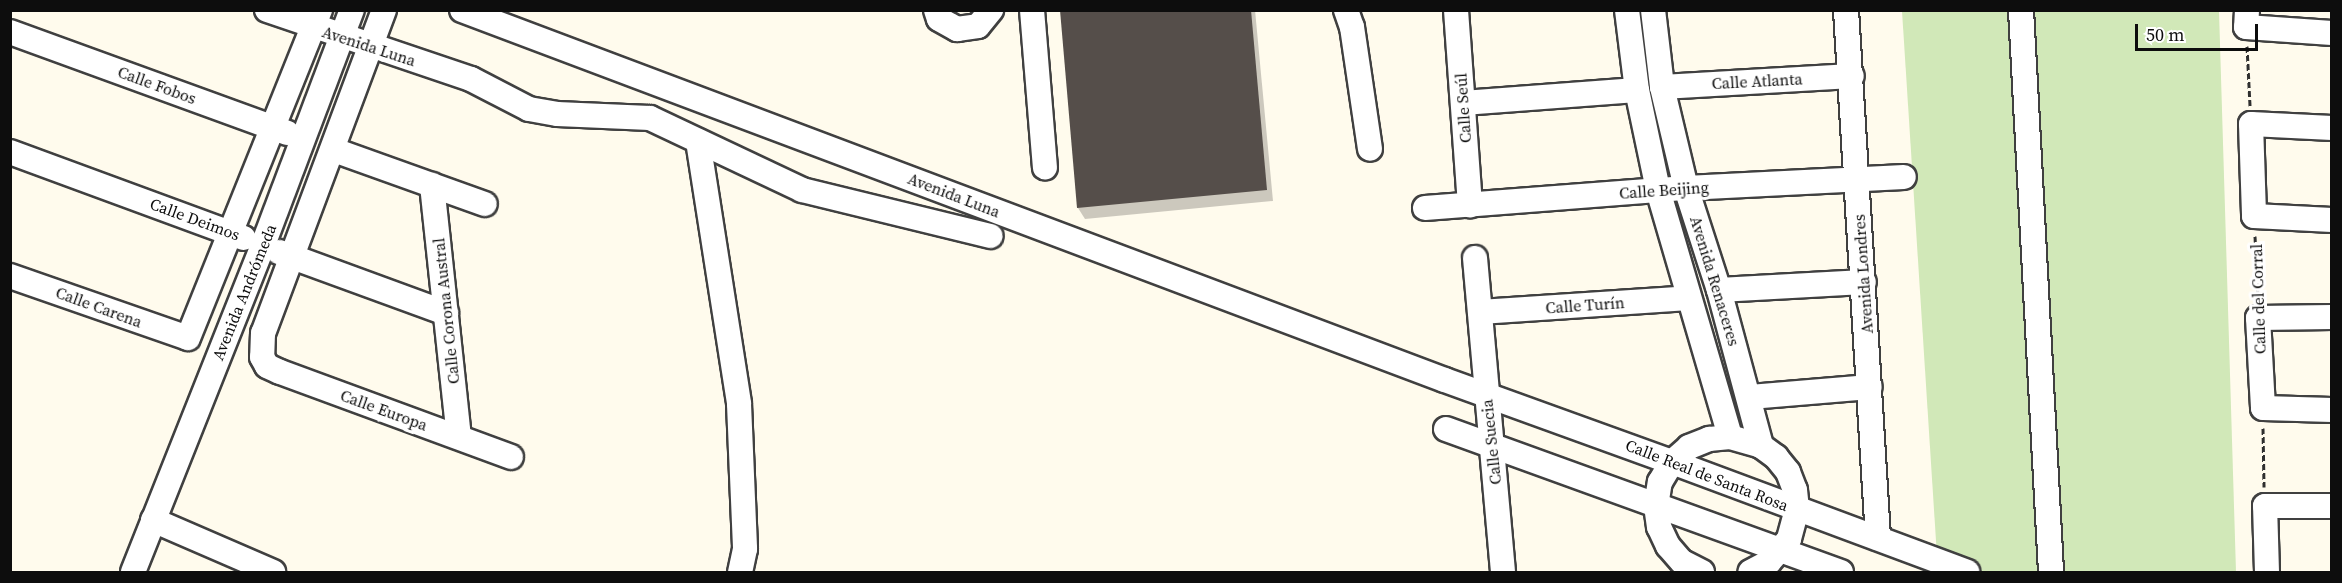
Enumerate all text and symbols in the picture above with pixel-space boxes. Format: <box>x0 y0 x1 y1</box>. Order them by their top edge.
scale bar <box>2138 12 2261 50</box>
street label: Avenida Luna <box>320 22 418 70</box>
text: 50 m <box>2146 22 2184 47</box>
street label: Calle Fobos <box>115 62 199 108</box>
street label: Calle Atlanta <box>1711 69 1803 93</box>
street label: Calle Seúl <box>1451 72 1475 144</box>
street label: Avenida Luna <box>905 169 1003 221</box>
street label: Calle Beijing <box>1619 177 1709 203</box>
street label: Calle Deimos <box>148 194 242 244</box>
street label: Avenida Renaceres <box>1686 214 1744 348</box>
street label: Avenida Londres <box>1849 214 1877 334</box>
street label: Avenida Andrómeda <box>208 221 280 363</box>
street label: Calle Corona Austral <box>429 237 463 385</box>
street label: Calle del Corral <box>2246 244 2270 354</box>
street label: Calle Carena <box>53 283 145 331</box>
street label: Calle Turín <box>1545 293 1625 317</box>
street label: Calle Europa <box>338 385 430 435</box>
street label: Calle Suecia <box>1477 398 1505 486</box>
street label: Calle Real de Santa Rosa <box>1623 435 1791 515</box>

